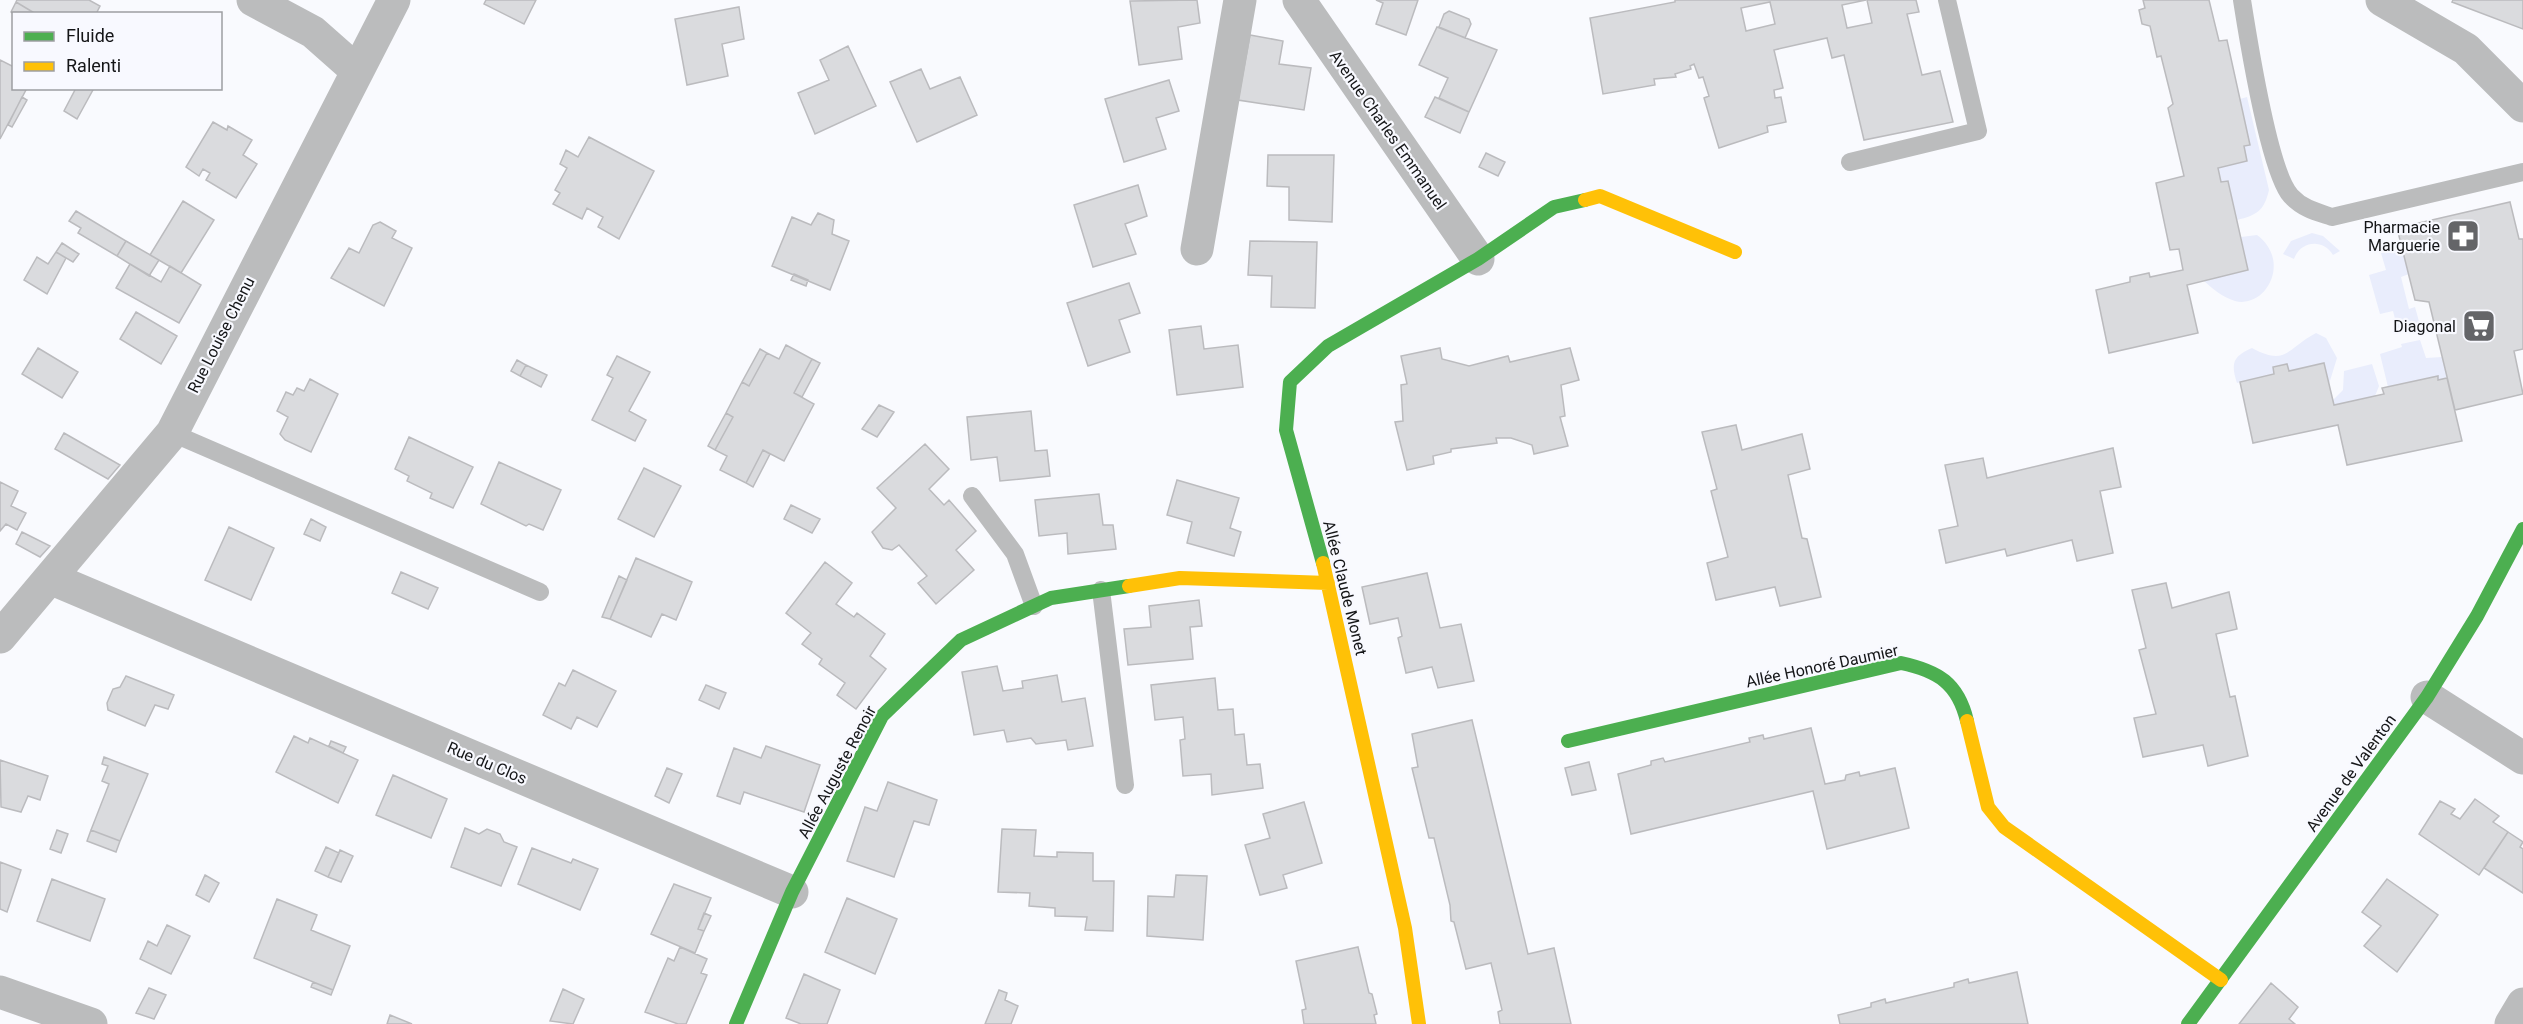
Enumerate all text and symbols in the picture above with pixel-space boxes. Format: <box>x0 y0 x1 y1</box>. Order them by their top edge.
legend <box>12 12 222 90</box>
text: Fluide <box>66 25 114 46</box>
street label: Avenue Charles Emmanuel <box>1326 47 1450 213</box>
text: Ralenti <box>66 55 121 76</box>
place label: Pharmacie Marguerie <box>2363 218 2440 255</box>
pharmacy icon: Pharmacie Marguerie <box>2445 218 2481 254</box>
street label: Rue Louise Chenu <box>184 274 258 396</box>
supermarket icon: Diagonal <box>2461 308 2497 344</box>
place label: Diagonal <box>2393 317 2456 336</box>
street label: Allée Claude Monet <box>1319 519 1371 657</box>
street label: Allée Honoré Daumier <box>1744 640 1900 691</box>
street label: Allée Auguste Renoir <box>794 702 880 842</box>
street label: Avenue de Valenton <box>2302 711 2400 835</box>
street label: Rue du Clos <box>444 738 530 788</box>

